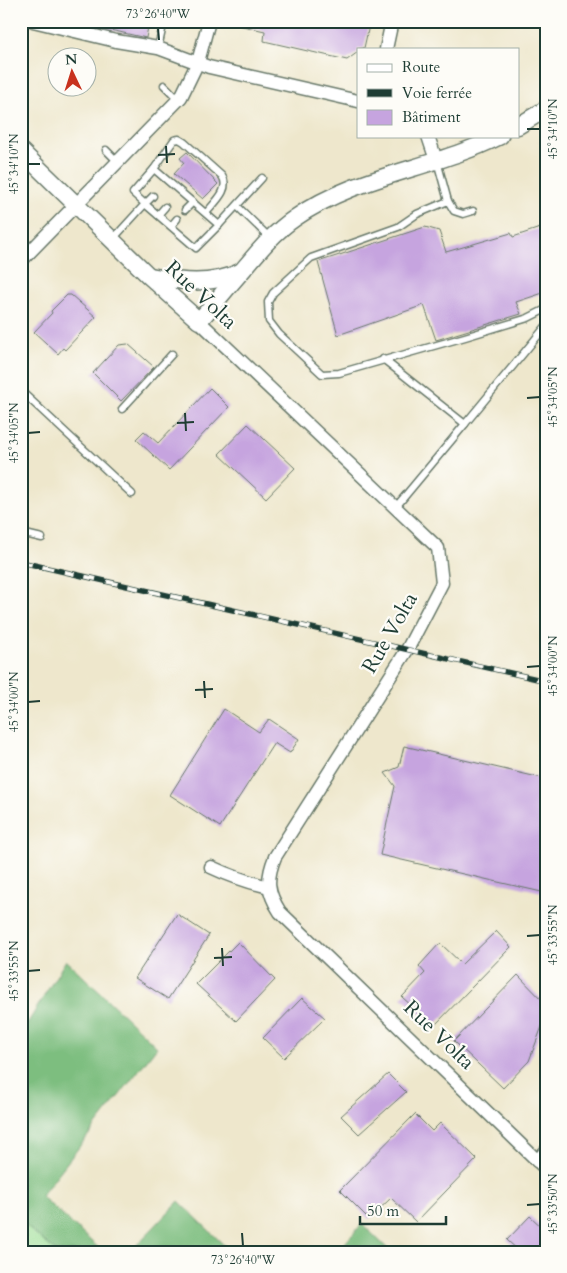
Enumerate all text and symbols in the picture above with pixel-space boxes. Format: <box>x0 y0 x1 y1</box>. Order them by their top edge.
text: 73°26'40"W <box>126 6 191 22</box>
north arrow <box>48 48 98 98</box>
legend <box>357 48 520 138</box>
text: N <box>64 50 78 69</box>
text: Route <box>402 57 440 77</box>
text: Voie ferrée <box>402 83 472 103</box>
text: 45°34'10"N <box>545 98 561 159</box>
text: Bâtiment <box>402 107 461 127</box>
text: 45°34'10"N <box>6 133 22 194</box>
street label: Rue Volta <box>159 254 243 336</box>
text: 45°34'05"N <box>545 366 561 427</box>
text: 45°34'05"N <box>6 402 22 463</box>
street label: Rue Volta <box>355 587 425 679</box>
text: 45°34'00"N <box>545 635 561 696</box>
text: 45°34'00"N <box>6 671 22 732</box>
text: 45°33'55"N <box>545 904 561 965</box>
text: 45°33'55"N <box>6 940 22 1001</box>
street label: Rue Volta <box>397 994 481 1076</box>
text: 45°33'50"N <box>545 1173 561 1234</box>
scale bar <box>360 1193 446 1225</box>
text: 50 m <box>367 1201 399 1221</box>
text: 73°26'40"W <box>211 1252 276 1268</box>

